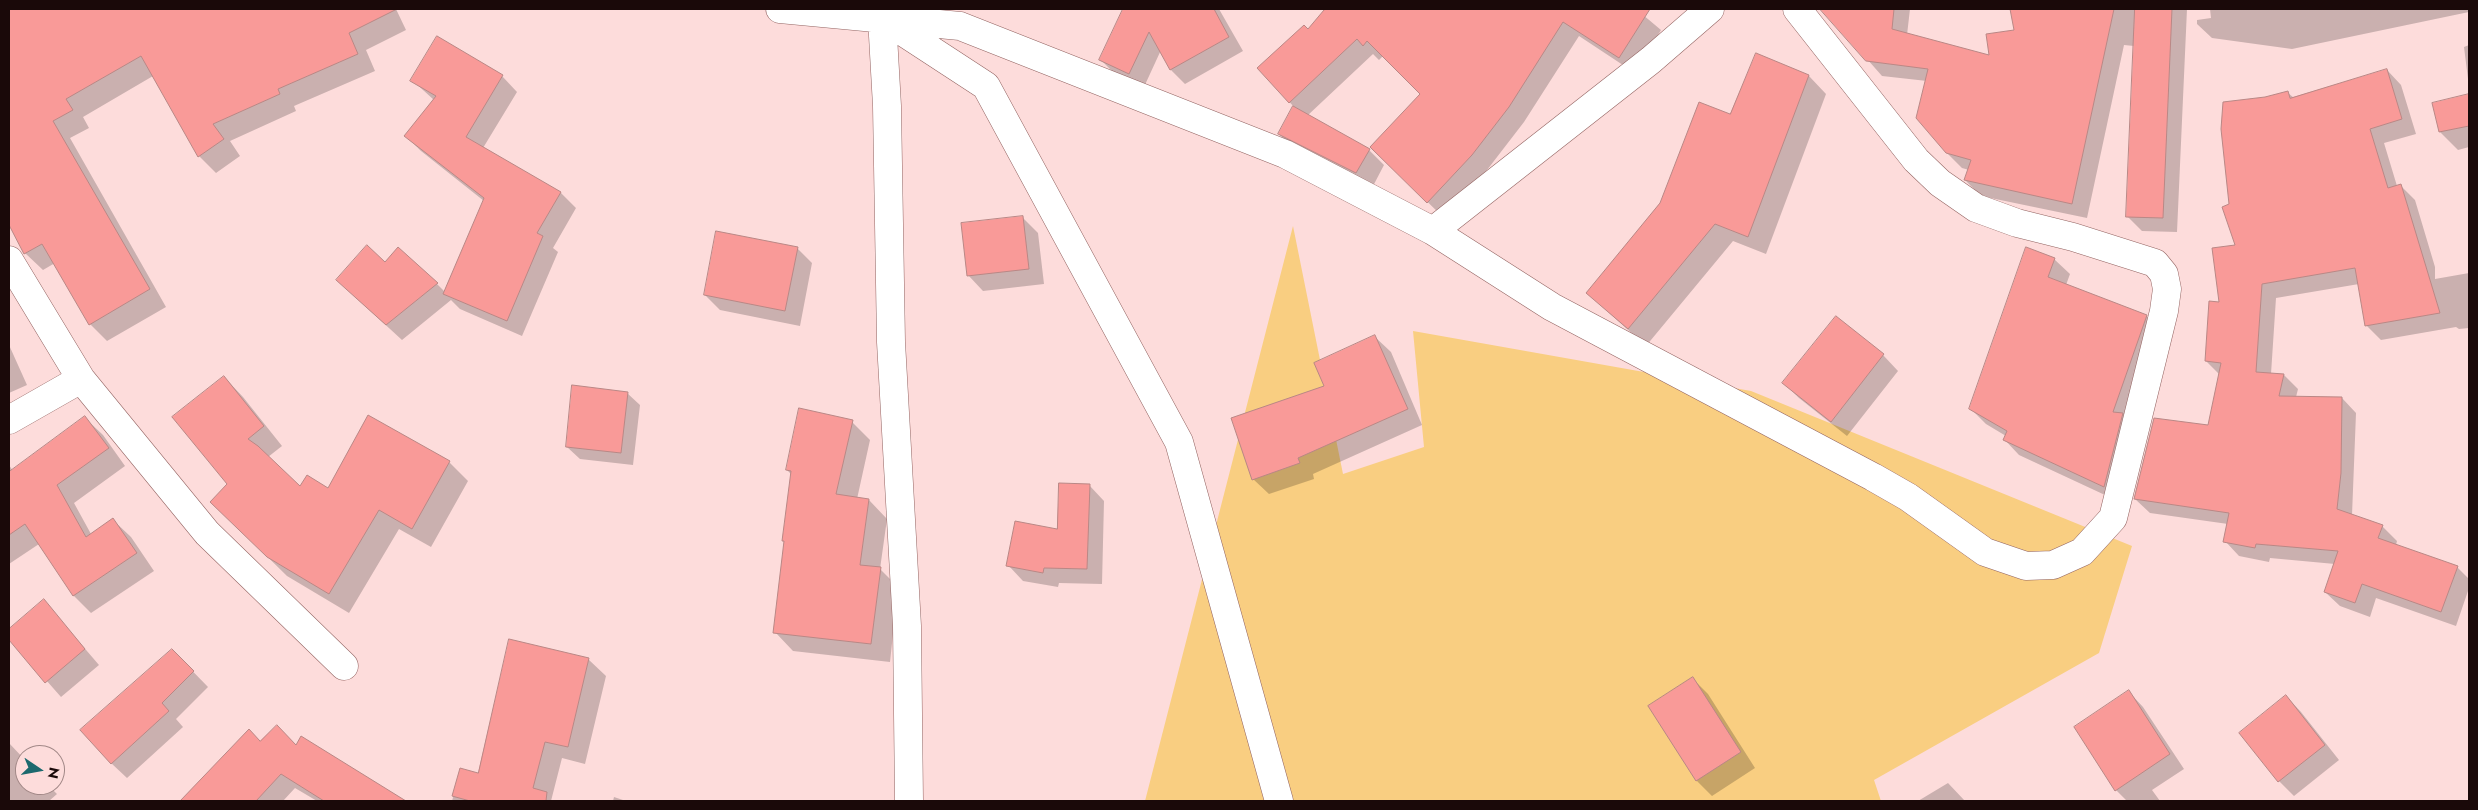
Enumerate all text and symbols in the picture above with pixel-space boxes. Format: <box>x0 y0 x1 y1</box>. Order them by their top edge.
north arrow <box>15 745 65 795</box>
text: N <box>43 765 65 780</box>

